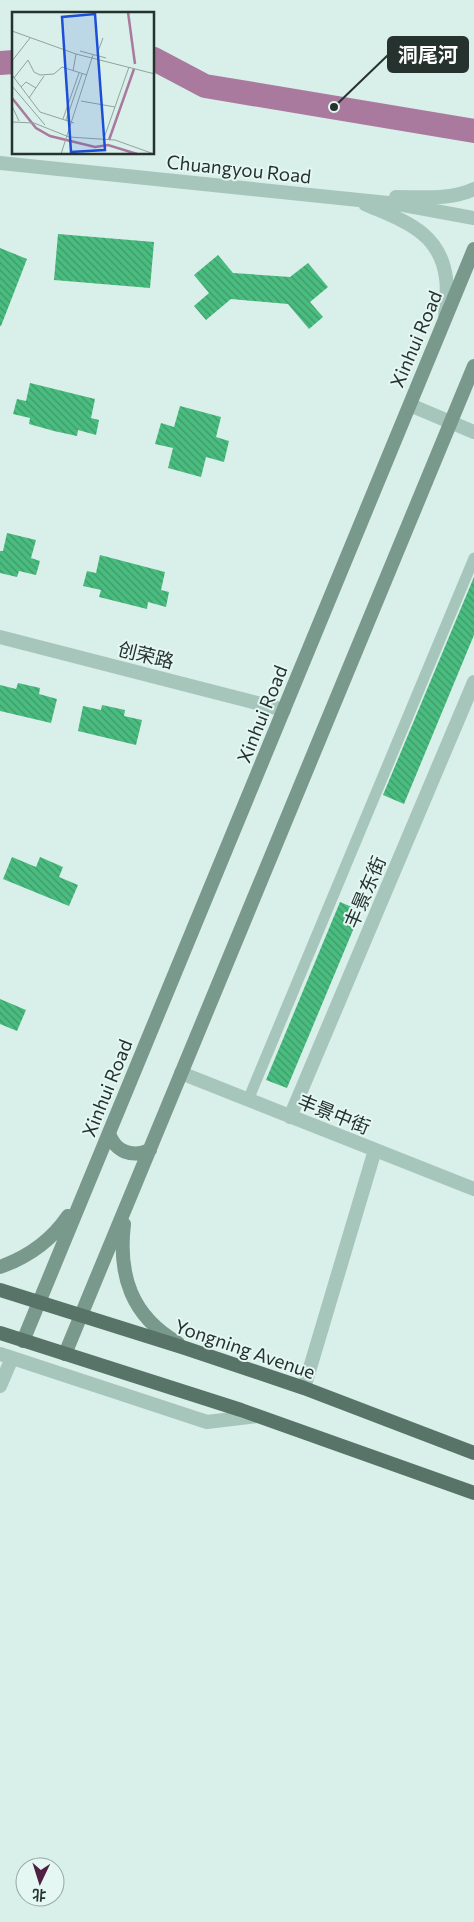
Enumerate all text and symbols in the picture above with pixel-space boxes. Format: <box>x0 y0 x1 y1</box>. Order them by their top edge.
inset map <box>12 12 155 155</box>
callout: 洞尾河 <box>388 37 468 72</box>
text: 洞尾河 <box>398 42 458 66</box>
street label: Chuangyou Road <box>166 149 312 188</box>
street label: Xinhui Road <box>385 287 446 391</box>
street label: 创荣路 <box>116 636 177 673</box>
street label: Xinhui Road <box>232 662 292 766</box>
street label: 丰景东街 <box>339 852 390 931</box>
street label: Xinhui Road <box>77 1036 137 1140</box>
street label: 丰景中街 <box>295 1089 374 1138</box>
street label: Yongning Avenue <box>172 1314 318 1383</box>
north arrow <box>15 1857 65 1907</box>
text: 北 <box>31 1886 47 1904</box>

